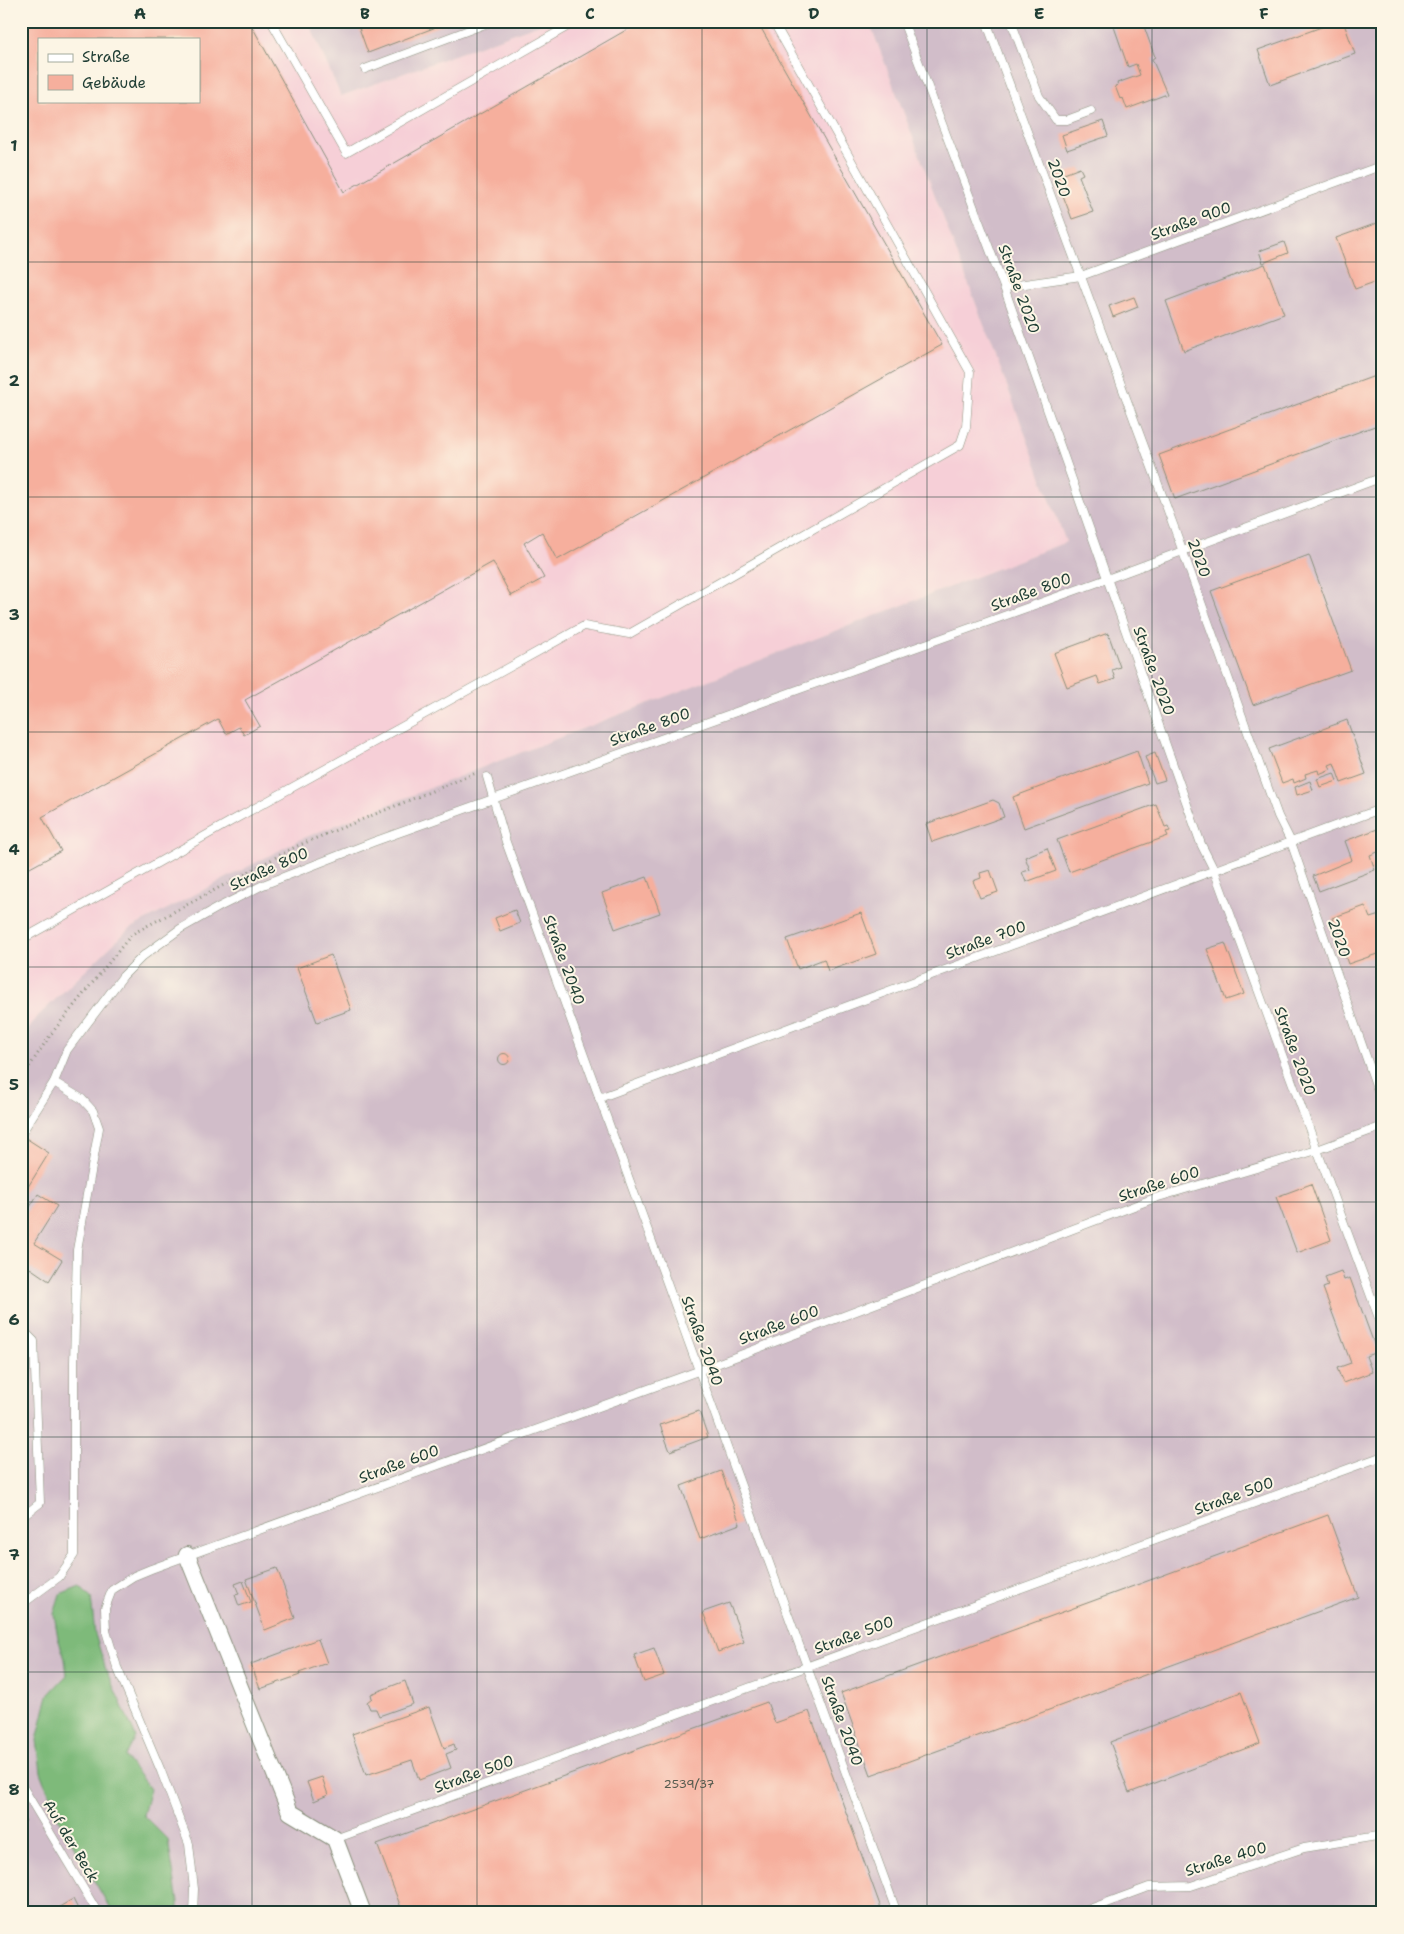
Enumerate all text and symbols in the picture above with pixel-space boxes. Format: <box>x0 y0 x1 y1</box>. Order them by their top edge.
text: A <box>134 3 146 24</box>
text: B <box>360 3 370 24</box>
text: C <box>585 3 595 24</box>
text: D <box>808 3 820 24</box>
text: E <box>1034 3 1044 24</box>
text: F <box>1259 3 1269 24</box>
legend <box>38 38 200 102</box>
text: Straße <box>82 47 130 67</box>
text: Gebäude <box>82 73 146 93</box>
text: 1 <box>10 135 18 156</box>
street label: 2020 <box>1043 156 1075 200</box>
street label: Straße 900 <box>1148 197 1234 245</box>
street label: Straße 2020 <box>994 242 1044 336</box>
text: 2 <box>8 370 20 391</box>
street label: 2020 <box>1183 536 1215 580</box>
street label: Straße 800 <box>988 568 1074 616</box>
text: 3 <box>8 604 20 625</box>
street label: Straße 2020 <box>1129 624 1179 718</box>
street label: Straße 800 <box>607 703 693 751</box>
text: 4 <box>8 839 20 860</box>
street label: Straße 800 <box>226 843 312 895</box>
street label: Straße 2040 <box>538 912 590 1008</box>
street label: Straße 700 <box>943 916 1029 964</box>
street label: 2020 <box>1323 916 1355 960</box>
street label: Straße 2020 <box>1270 1004 1320 1098</box>
text: 5 <box>9 1074 19 1095</box>
street label: Straße 600 <box>1116 1161 1202 1207</box>
street label: Straße 2040 <box>676 1293 728 1389</box>
street label: Straße 600 <box>736 1301 822 1349</box>
text: 6 <box>8 1309 20 1330</box>
street label: Straße 600 <box>356 1440 442 1488</box>
street label: Straße 500 <box>1191 1472 1277 1520</box>
text: 7 <box>8 1544 20 1565</box>
street label: Straße 500 <box>811 1611 897 1659</box>
street label: Straße 2040 <box>816 1673 868 1769</box>
street label: Straße 500 <box>431 1750 517 1798</box>
house number: 2539/37 <box>664 1776 714 1792</box>
text: 8 <box>8 1779 20 1800</box>
street label: Auf der Beck <box>38 1796 104 1886</box>
street label: Straße 400 <box>1183 1837 1269 1881</box>

